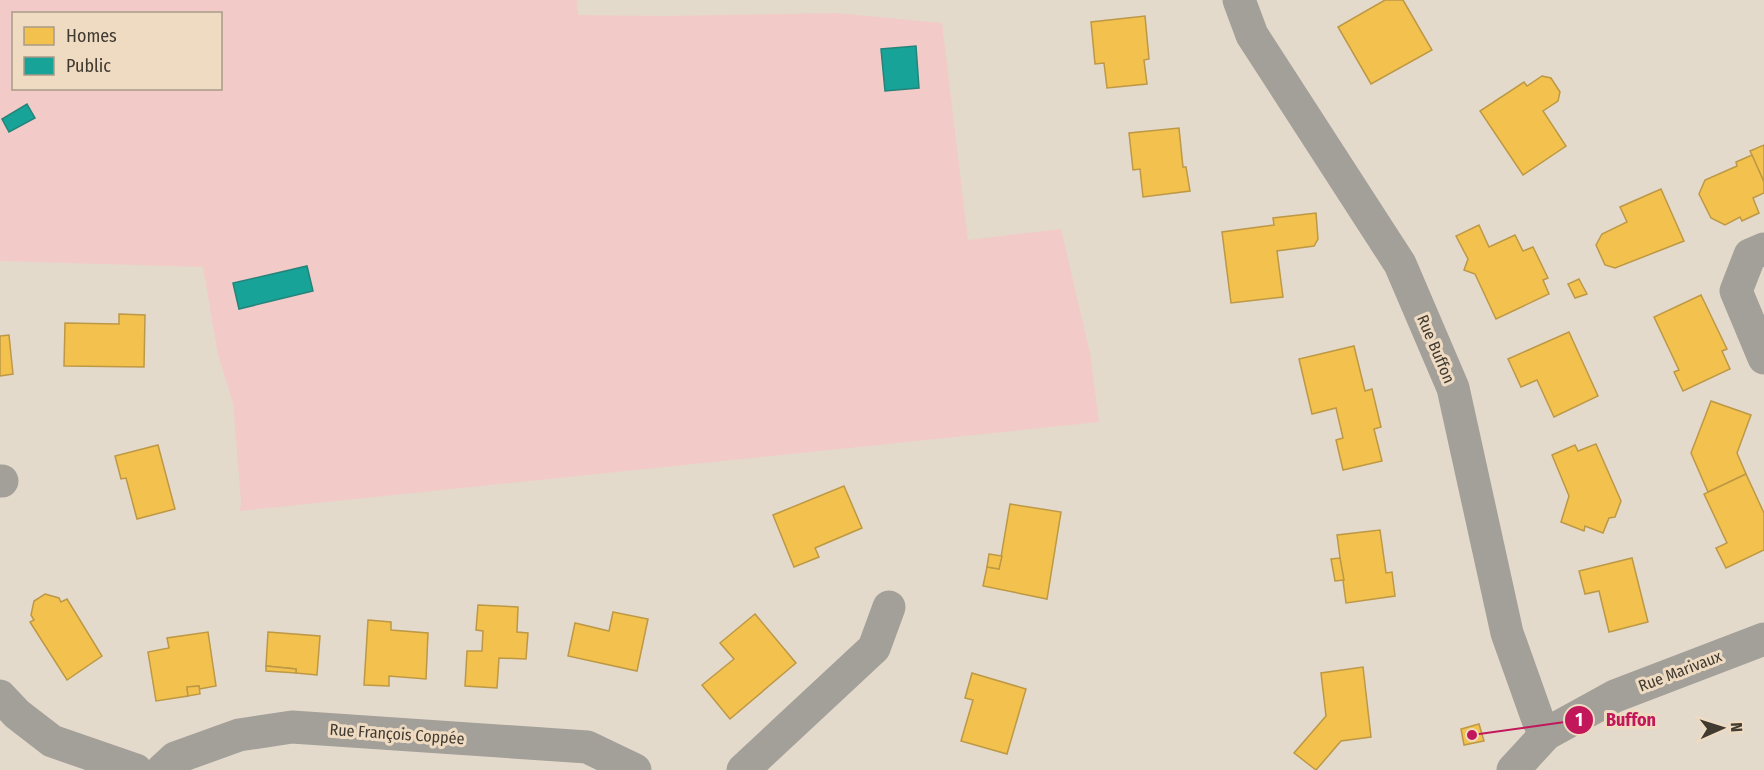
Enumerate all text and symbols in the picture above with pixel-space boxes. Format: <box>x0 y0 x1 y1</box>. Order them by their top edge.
legend <box>12 12 222 90</box>
text: Homes <box>66 25 117 47</box>
text: Public <box>66 55 111 77</box>
street label: Rue Buffon <box>1413 312 1459 386</box>
street label: Rue Marivaux <box>1636 646 1724 696</box>
north arrow <box>1692 698 1752 758</box>
callout: Buffon <box>1564 702 1668 738</box>
text: 1 <box>1575 709 1583 731</box>
text: Buffon <box>1606 709 1656 731</box>
street label: Rue François Coppée <box>329 720 465 748</box>
text: N <box>1727 722 1746 733</box>

